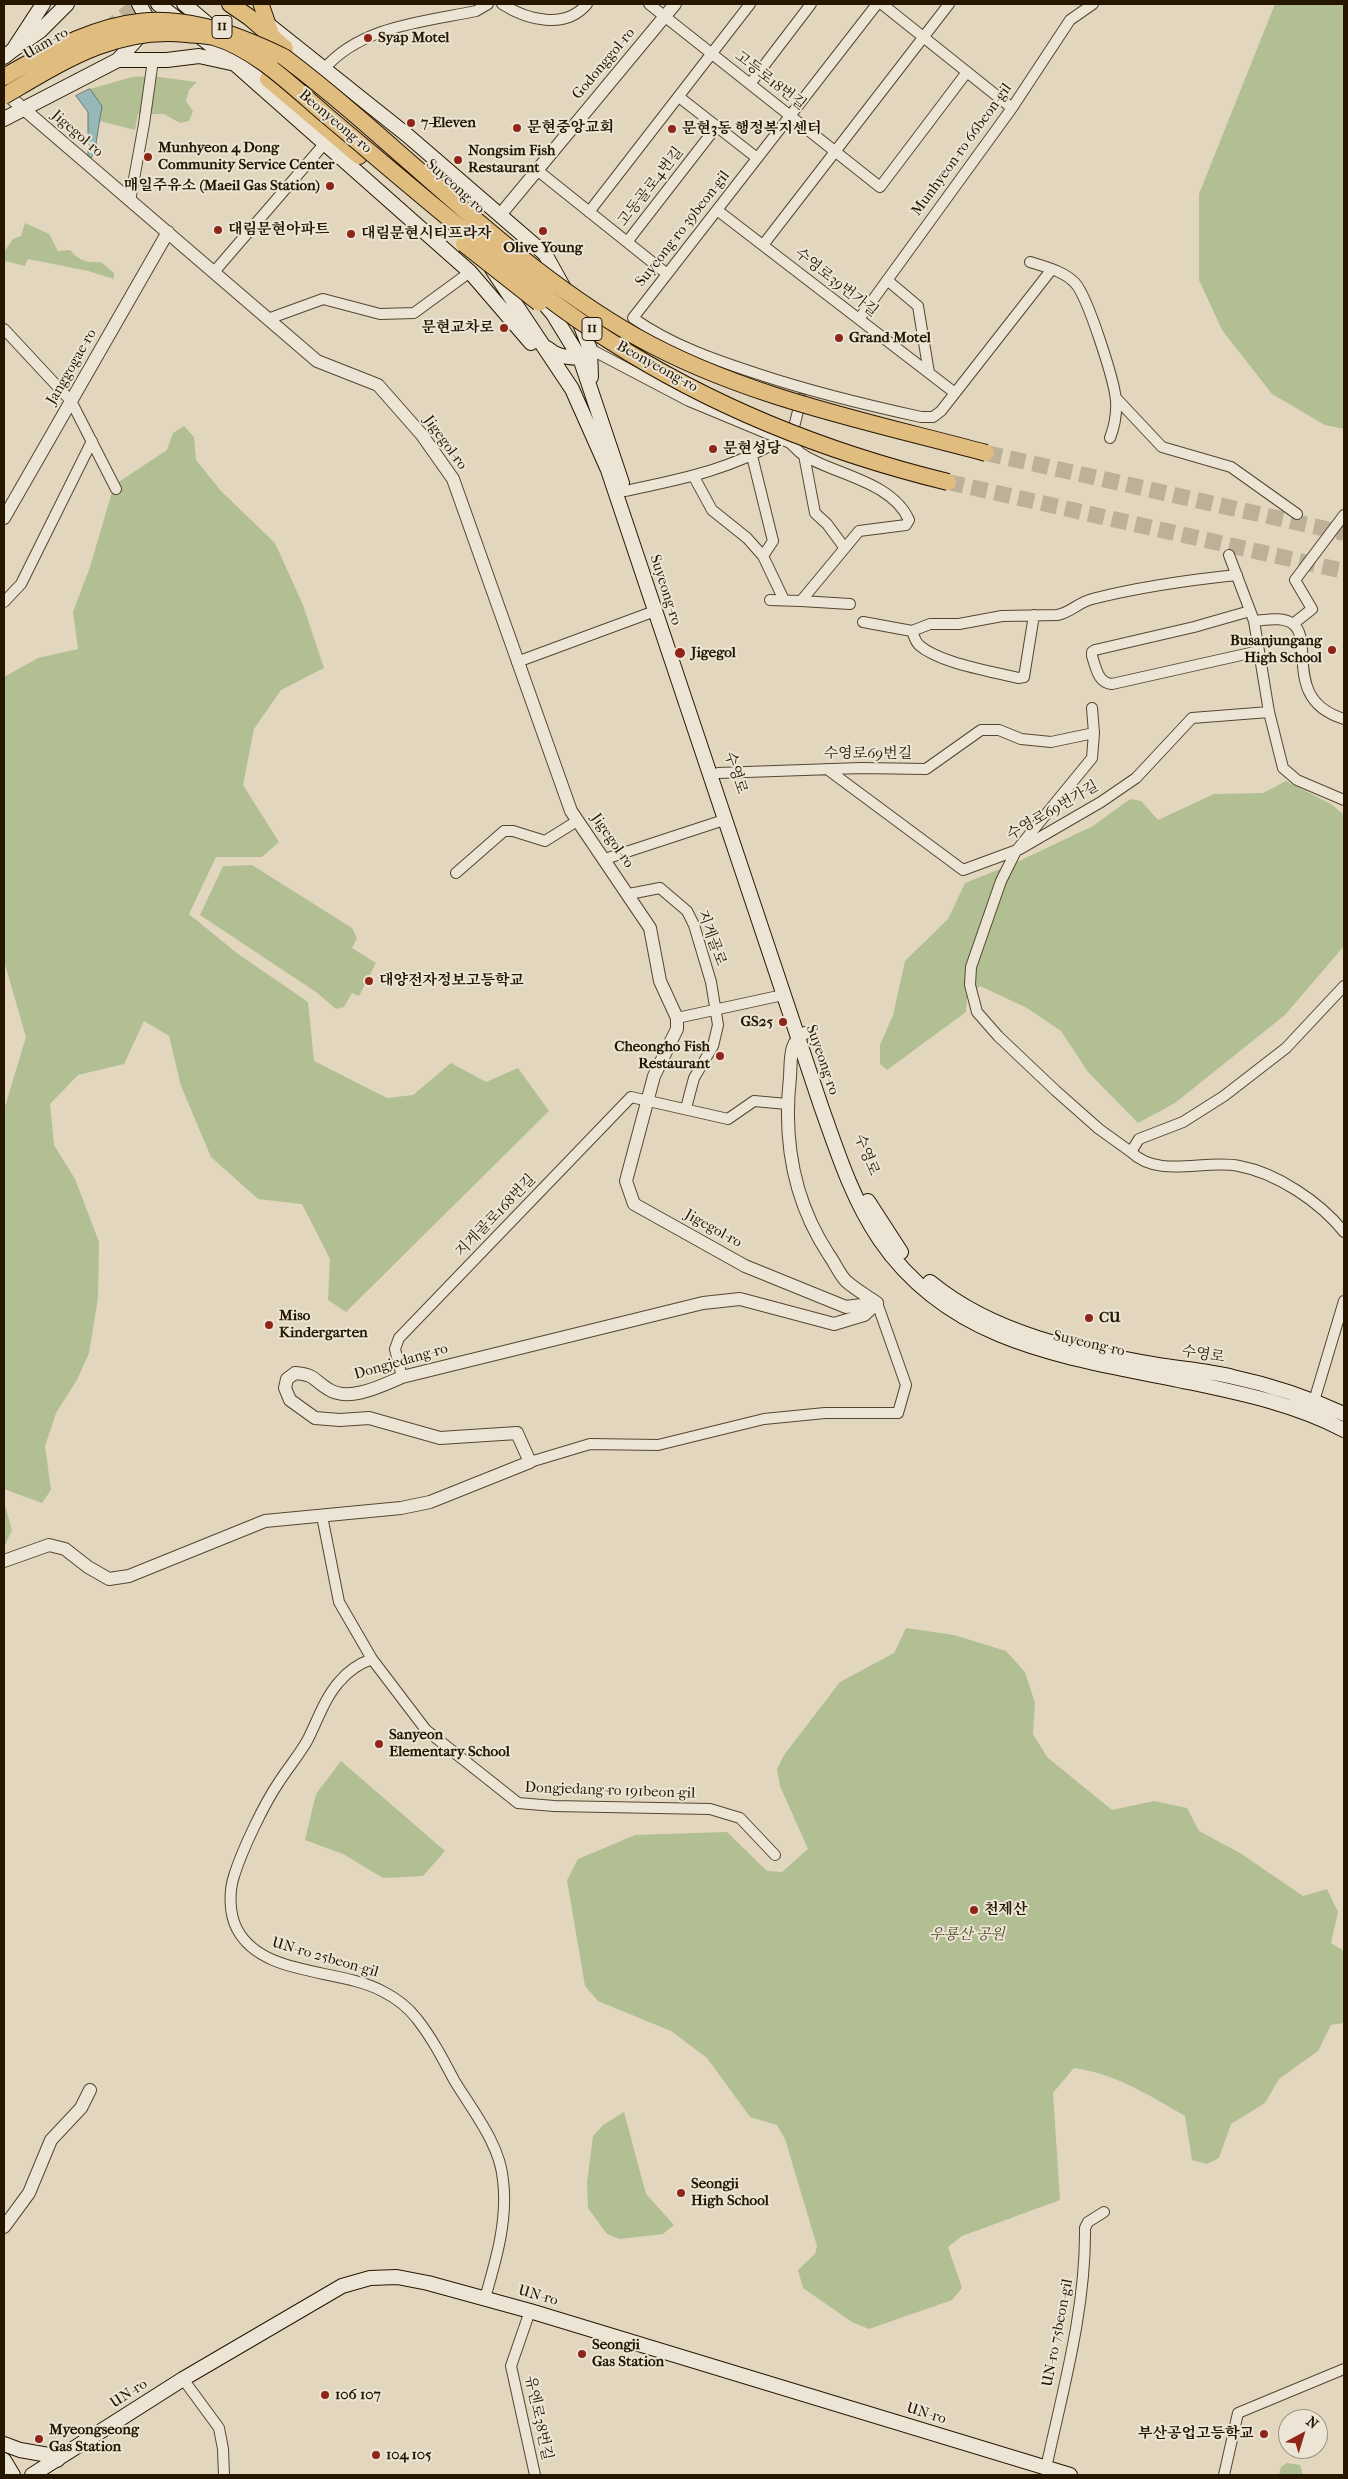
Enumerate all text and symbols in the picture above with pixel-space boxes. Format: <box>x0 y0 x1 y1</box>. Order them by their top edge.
road number: 11 <box>212 16 232 38</box>
street label: Uam-ro <box>20 24 72 64</box>
street label: Godonggol-ro <box>569 25 639 103</box>
place label: Syap Motel <box>378 29 449 47</box>
marker: Syap Motel <box>362 32 374 44</box>
street label: 고등로18번길 <box>731 48 809 114</box>
street label: Munhyeon-ro 66beon-gil <box>908 80 1016 220</box>
street label: Beonyeong-ro <box>295 86 375 158</box>
street label: Jigegol-ro <box>47 107 107 161</box>
place label: 7-Eleven <box>421 114 476 132</box>
marker: 7-Eleven <box>405 117 417 129</box>
place label: 문현중앙교회 <box>527 119 614 137</box>
place label: 문현3동 행정복지센터 <box>682 120 822 138</box>
marker: 문현중앙교회 <box>511 122 523 134</box>
marker: 문현3동 행정복지센터 <box>666 123 678 135</box>
place label: Munhyeon 4 Dong Community Service Center <box>158 139 334 174</box>
place label: Nongsim Fish Restaurant <box>468 142 555 177</box>
street label: 고동골로4번길 <box>614 144 688 230</box>
marker: Munhyeon 4 Dong Community Service Center <box>142 151 154 163</box>
marker: Nongsim Fish Restaurant <box>452 154 464 166</box>
street label: Suyeong-ro <box>422 156 488 218</box>
street label: Suyeong-ro 39beon-gil <box>632 167 734 291</box>
place label: 매일주유소 (Maeil Gas Station) <box>124 177 320 195</box>
marker: 매일주유소 (Maeil Gas Station) <box>324 180 336 192</box>
place label: 대림문현아파트 <box>228 221 329 239</box>
marker: 대림문현아파트 <box>212 224 224 236</box>
place label: 대림문현시티프라자 <box>361 225 491 243</box>
marker: Olive Young <box>537 225 549 237</box>
marker: 대림문현시티프라자 <box>345 228 357 240</box>
place label: Olive Young <box>503 239 583 257</box>
street label: 수영로39번가길 <box>791 245 881 321</box>
road number: 11 <box>582 318 602 340</box>
place label: 문현교차로 <box>422 319 494 337</box>
marker: 문현교차로 <box>498 322 510 334</box>
street label: Janggogae-ro <box>43 326 101 408</box>
place label: Grand Motel <box>849 329 931 347</box>
marker: Grand Motel <box>833 332 845 344</box>
street label: Beonyeong-ro <box>613 337 701 397</box>
street label: Jigegol-ro <box>419 412 471 474</box>
place label: 문현성당 <box>723 440 781 458</box>
marker: 문현성당 <box>707 443 719 455</box>
street label: Suyeong-ro <box>645 552 685 628</box>
place label: Busanjungang High School <box>1230 632 1322 667</box>
place label: Jigegol <box>691 644 736 662</box>
marker: Busanjungang High School <box>1326 644 1338 656</box>
marker: Jigegol <box>673 646 687 660</box>
street label: 수영로69번길 <box>824 745 912 763</box>
street label: 수영로 <box>720 750 750 796</box>
street label: 수영로69번가길 <box>1004 777 1102 845</box>
street label: Jigegol-ro <box>587 810 637 872</box>
street label: 지게골로 <box>693 908 729 968</box>
place label: 대양전자정보고등학교 <box>379 972 524 990</box>
marker: 대양전자정보고등학교 <box>363 975 375 987</box>
place label: GS25 <box>740 1013 773 1031</box>
marker: GS25 <box>777 1016 789 1028</box>
street label: Suyeong-ro <box>802 1023 842 1097</box>
place label: Cheongho Fish Restaurant <box>614 1038 710 1073</box>
marker: Cheongho Fish Restaurant <box>714 1050 726 1062</box>
street label: 수영로 <box>850 1131 882 1179</box>
street label: 지게골로168번길 <box>452 1171 540 1261</box>
street label: Jigegol-ro <box>681 1206 745 1252</box>
place label: Miso Kindergarten <box>279 1307 368 1342</box>
place label: CU <box>1099 1309 1121 1327</box>
marker: CU <box>1083 1312 1095 1324</box>
marker: Miso Kindergarten <box>263 1319 275 1331</box>
street label: Suyeong-ro <box>1051 1327 1127 1361</box>
street label: Dongjedang-ro <box>352 1340 450 1384</box>
street label: 수영로 <box>1180 1343 1226 1367</box>
place label: Sanyeon Elementary School <box>389 1726 510 1761</box>
marker: Sanyeon Elementary School <box>373 1738 385 1750</box>
street label: Dongjedang-ro 191beon-gil <box>524 1779 696 1803</box>
place label: 천제산 <box>984 1901 1027 1919</box>
marker: 천제산 <box>968 1904 980 1916</box>
park label: 우룡산 공원 <box>929 1926 1005 1944</box>
street label: UN-ro 25beon-gil <box>270 1934 380 1982</box>
place label: Seongji High School <box>691 2175 769 2210</box>
marker: Seongji High School <box>675 2187 687 2199</box>
street label: UN-ro 75beon-gil <box>1039 2277 1077 2389</box>
street label: UN-ro <box>516 2282 560 2310</box>
place label: Seongji Gas Station <box>592 2336 664 2371</box>
marker: Seongji Gas Station <box>576 2348 588 2360</box>
street label: 유엔로38번길 <box>520 2374 556 2462</box>
street label: UN-ro <box>107 2375 151 2413</box>
place label: 106 107 <box>335 2386 381 2404</box>
marker: 106 107 <box>319 2389 331 2401</box>
street label: UN-ro <box>904 2399 948 2429</box>
north arrow <box>1278 2409 1328 2459</box>
text: N <box>1303 2413 1322 2433</box>
place label: Myeongseong Gas Station <box>49 2421 139 2456</box>
place label: 부산공업고등학교 <box>1138 2425 1254 2443</box>
marker: 부산공업고등학교 <box>1258 2428 1270 2440</box>
marker: Myeongseong Gas Station <box>33 2433 45 2445</box>
place label: 104 105 <box>386 2446 431 2464</box>
marker: 104 105 <box>370 2449 382 2461</box>

